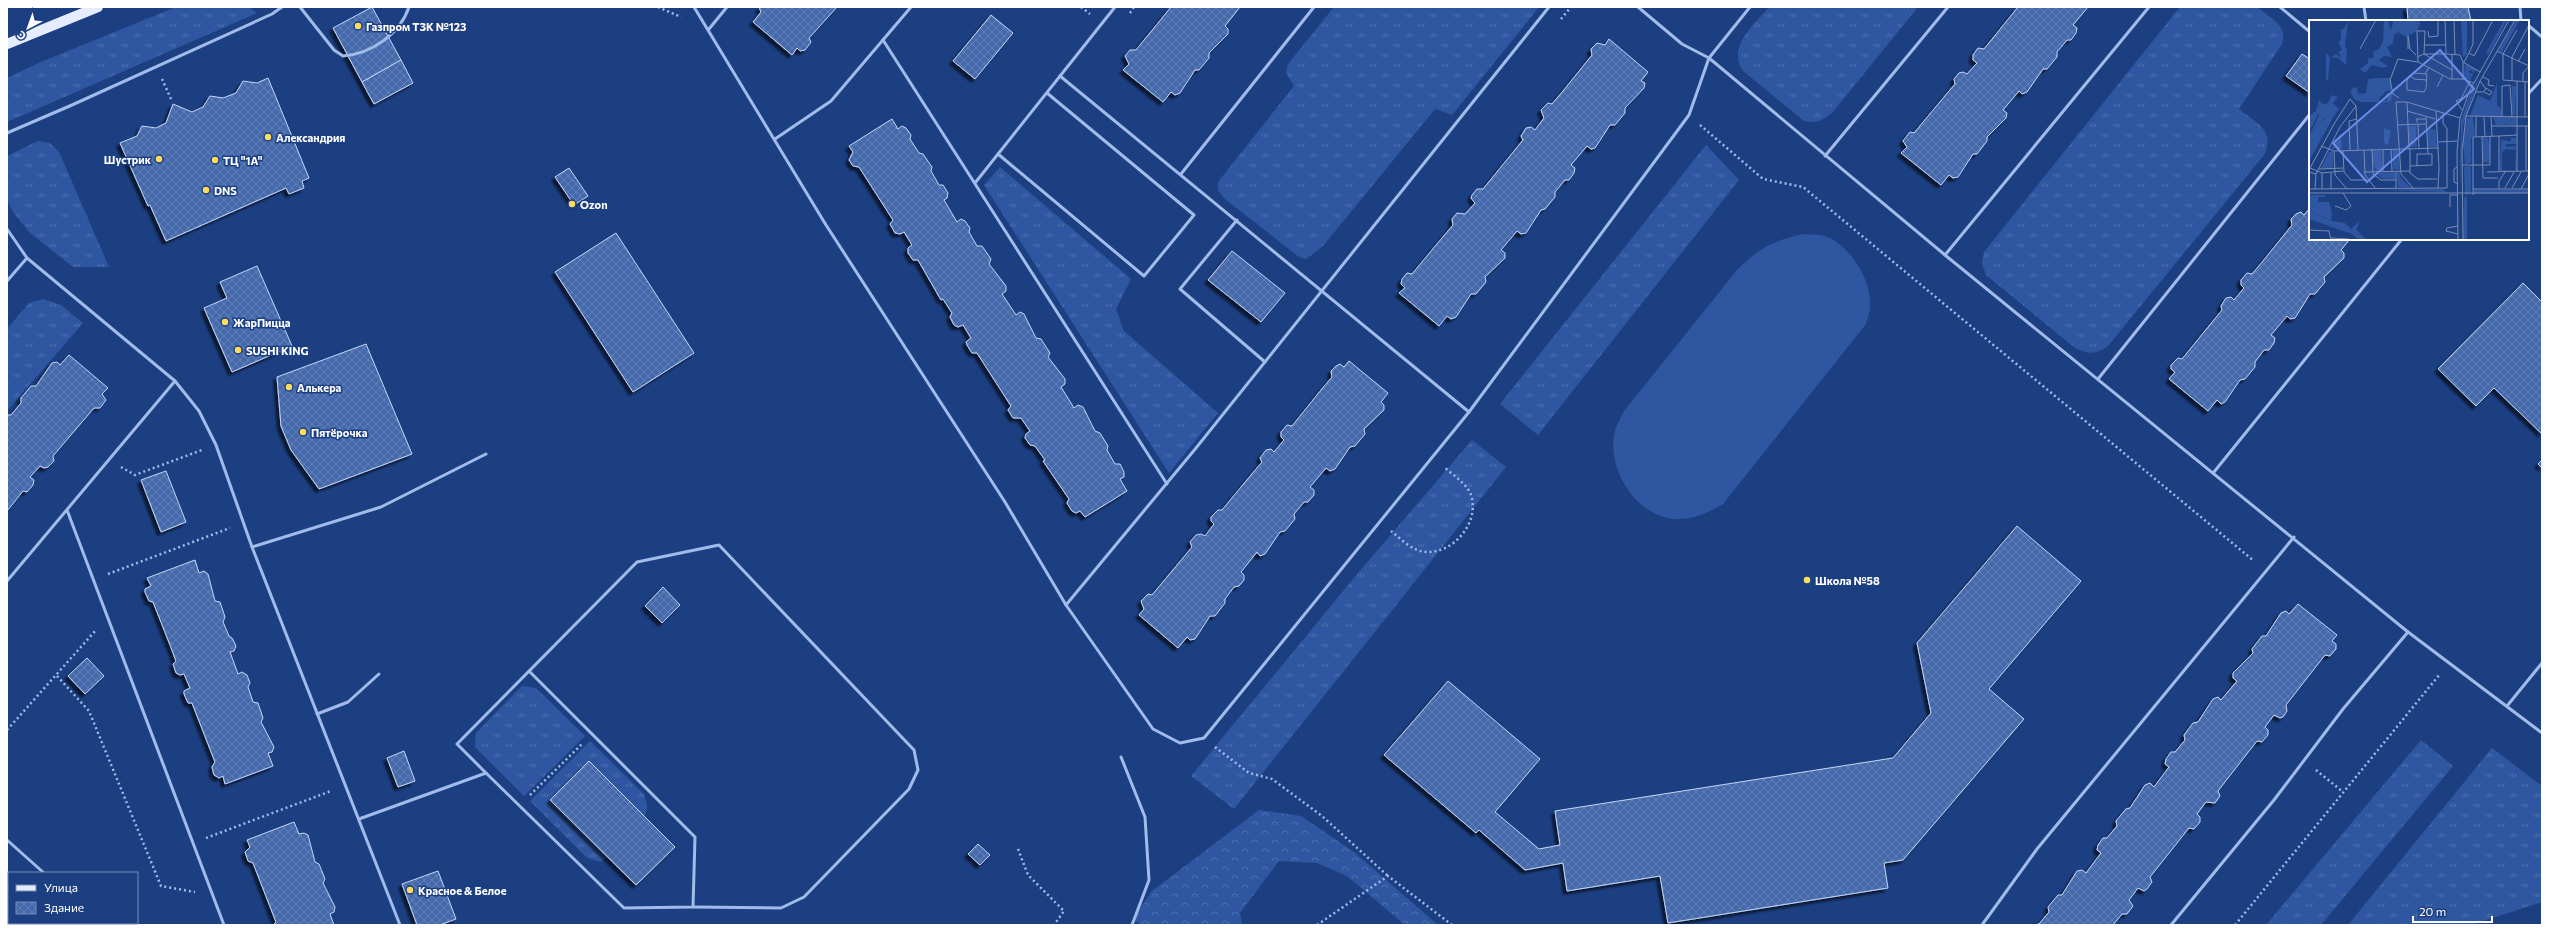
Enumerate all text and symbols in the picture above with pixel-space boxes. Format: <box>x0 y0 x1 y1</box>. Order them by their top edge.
north arrow <box>8 8 48 48</box>
place label: Газпром ТЗК №123 <box>366 20 466 33</box>
inset map <box>2309 20 2529 240</box>
marker: Газпром ТЗК №123 <box>353 21 363 31</box>
text: С <box>14 28 28 43</box>
place label: Александрия <box>276 131 345 144</box>
marker: Александрия <box>263 132 273 142</box>
place label: Шустрик <box>104 153 152 166</box>
marker: Шустрик <box>154 154 164 164</box>
place label: ТЦ "1А" <box>223 154 263 167</box>
marker: ТЦ "1А" <box>210 155 220 165</box>
place label: DNS <box>214 184 237 197</box>
marker: DNS <box>201 185 211 195</box>
place label: Ozon <box>580 198 608 211</box>
marker: Ozon <box>567 199 577 209</box>
place label: ЖарПицца <box>233 316 291 329</box>
marker: ЖарПицца <box>220 317 230 327</box>
place label: SUSHI KING <box>246 344 308 357</box>
marker: SUSHI KING <box>233 345 243 355</box>
place label: Алькера <box>297 381 342 394</box>
marker: Алькера <box>284 382 294 392</box>
place label: Пятёрочка <box>311 426 368 439</box>
marker: Пятёрочка <box>298 427 308 437</box>
place label: Школа №58 <box>1815 574 1880 587</box>
marker: Школа №58 <box>1802 575 1812 585</box>
legend <box>8 872 138 924</box>
text: Улица <box>44 880 78 894</box>
place label: Красное & Белое <box>418 884 507 897</box>
marker: Красное & Белое <box>405 885 415 895</box>
scale bar <box>2413 898 2492 924</box>
text: Здание <box>44 900 84 914</box>
text: 20 m <box>2419 904 2446 918</box>

